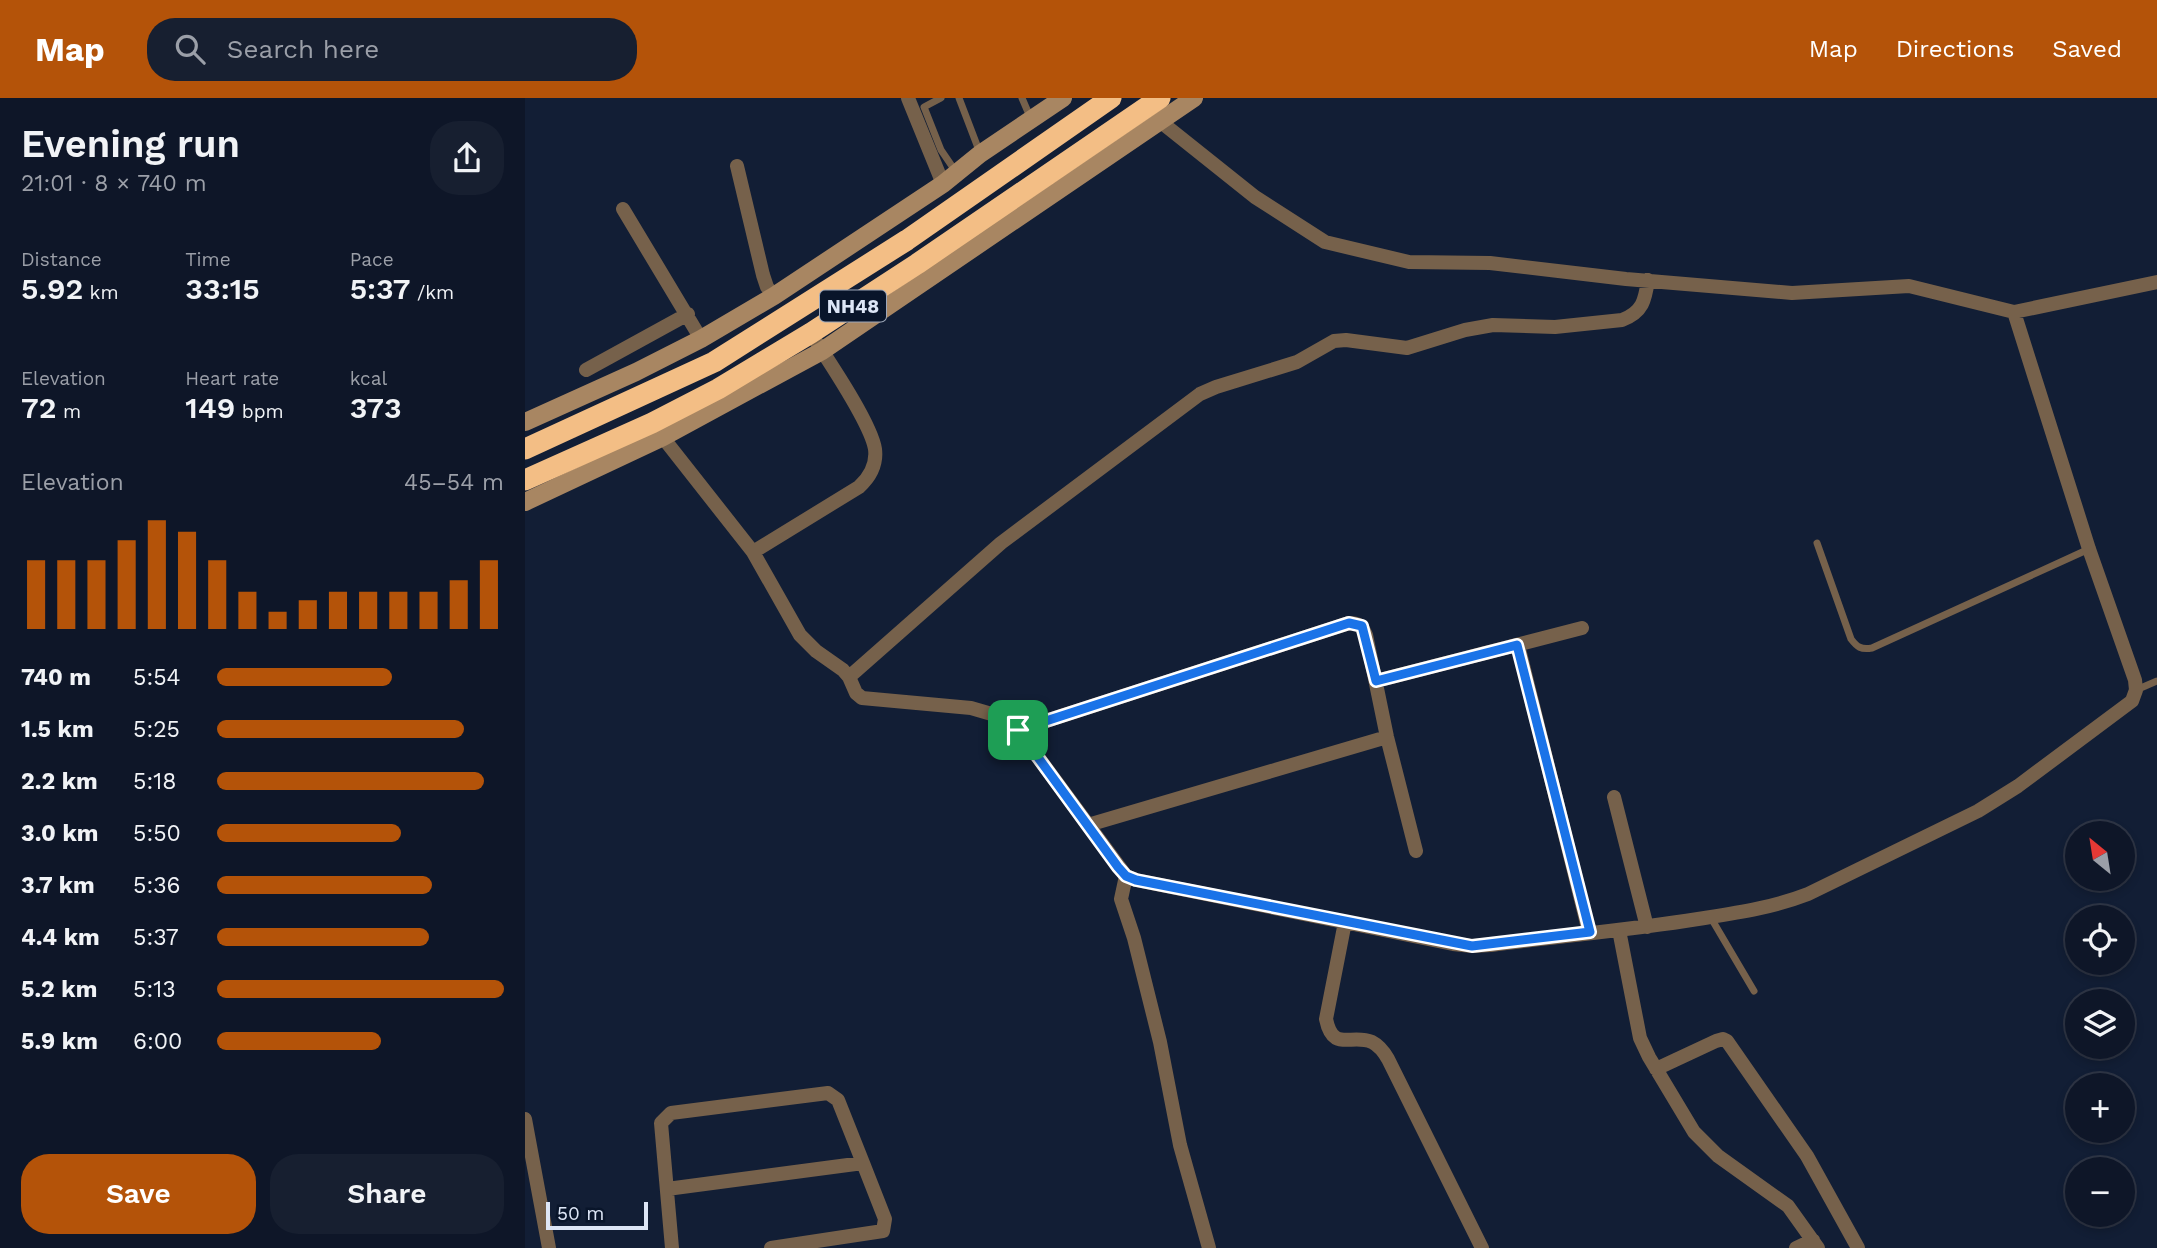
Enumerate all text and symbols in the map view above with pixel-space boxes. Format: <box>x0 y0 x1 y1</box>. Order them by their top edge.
search box <box>147 18 637 81</box>
text: Map <box>35 30 105 69</box>
icon: search <box>171 30 209 68</box>
text: Search here <box>227 34 379 64</box>
text: Map <box>1809 35 1858 63</box>
text: Directions <box>1896 35 2014 63</box>
text: Saved <box>2052 35 2122 63</box>
button: share <box>430 121 504 195</box>
text: Evening run <box>21 122 240 166</box>
text: 21:01 · 8 × 740 m <box>21 170 207 197</box>
text: Distance <box>21 248 102 271</box>
text: Time <box>185 248 231 271</box>
text: Pace <box>350 248 394 271</box>
text: 5.92 <box>21 271 83 306</box>
text: 33:15 <box>185 271 260 306</box>
text: 5:37 <box>350 271 411 306</box>
text: km <box>83 281 119 304</box>
text: /km <box>411 281 454 304</box>
road number: NH48 <box>820 290 886 322</box>
text: Elevation <box>21 367 106 390</box>
text: Heart rate <box>185 367 279 390</box>
text: kcal <box>350 367 387 390</box>
text: 72 <box>21 390 56 425</box>
text: 149 <box>185 390 235 425</box>
text: 373 <box>350 390 402 425</box>
text: m <box>56 400 81 423</box>
text: bpm <box>235 400 284 423</box>
text: Elevation <box>21 469 124 496</box>
text: 45–54 m <box>404 469 504 496</box>
text: 740 m <box>21 664 91 691</box>
text: 5:54 <box>133 664 181 691</box>
pin <box>988 700 1048 760</box>
icon: arrive <box>999 711 1037 749</box>
text: 1.5 km <box>21 716 94 743</box>
text: 5:25 <box>133 716 180 743</box>
text: 2.2 km <box>21 768 98 795</box>
text: 5:18 <box>133 768 176 795</box>
text: 3.0 km <box>21 820 98 847</box>
text: 5:50 <box>133 820 181 847</box>
north arrow <box>2065 821 2135 891</box>
map controls <box>2065 821 2135 1227</box>
text: 3.7 km <box>21 872 95 899</box>
text: 5:36 <box>133 872 181 899</box>
button: locate <box>2065 905 2135 975</box>
text: 4.4 km <box>21 924 100 951</box>
text: 5:37 <box>133 924 179 951</box>
text: 5.2 km <box>21 976 97 1003</box>
text: 5:13 <box>133 976 176 1003</box>
button: layers <box>2065 989 2135 1059</box>
text: 5.9 km <box>21 1028 98 1055</box>
text: 6:00 <box>133 1028 182 1055</box>
button: + <box>2065 1073 2135 1143</box>
button: Save <box>21 1154 256 1234</box>
button: Share <box>270 1154 504 1234</box>
button: − <box>2065 1157 2135 1227</box>
scale bar <box>546 1199 647 1231</box>
text: 50 m <box>557 1202 604 1225</box>

